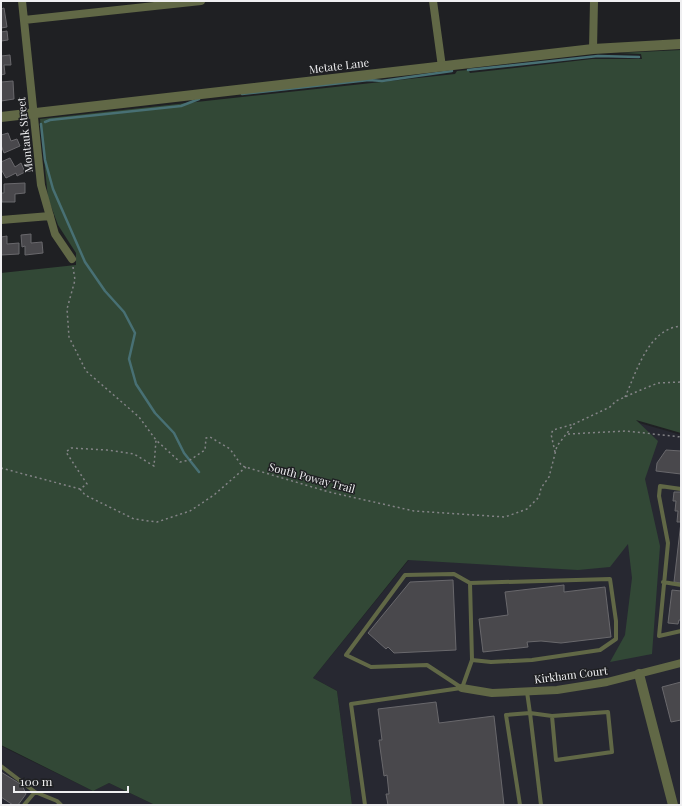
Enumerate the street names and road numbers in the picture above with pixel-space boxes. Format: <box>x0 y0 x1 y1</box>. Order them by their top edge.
street label: Metate Lane <box>308 54 370 77</box>
street label: Montauk Street <box>13 96 36 174</box>
street label: South Poway Trail <box>267 459 357 496</box>
street label: Kirkham Court <box>533 663 609 686</box>

